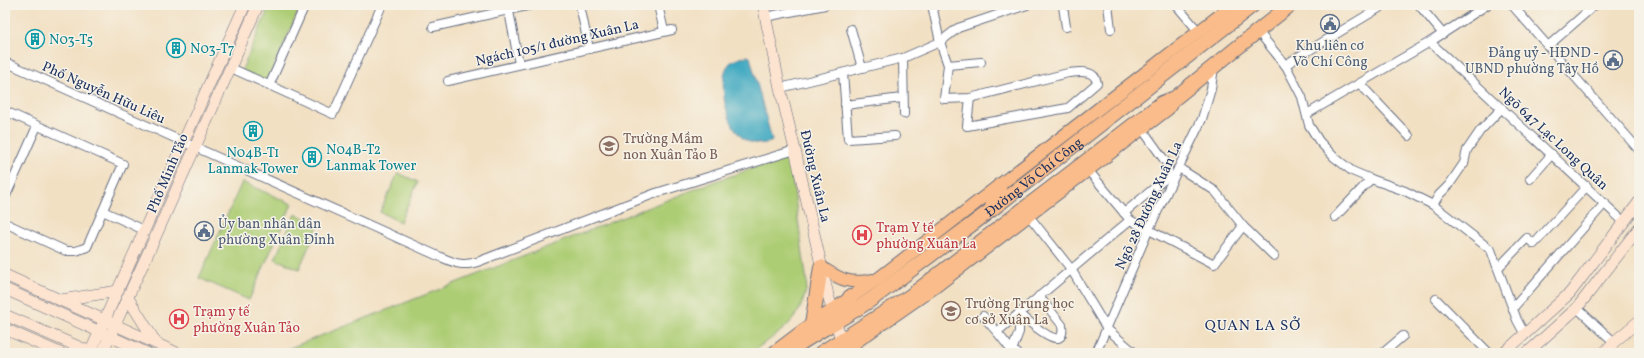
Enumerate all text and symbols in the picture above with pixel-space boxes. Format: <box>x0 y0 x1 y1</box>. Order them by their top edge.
public building icon: Khu liên cơ Võ Chí Công <box>1319 13 1341 35</box>
street label: Ngách 105/1 đường Xuân La <box>474 15 641 72</box>
building icon: N03-T5 <box>24 28 46 50</box>
place label: N03-T5 <box>49 31 93 50</box>
building icon: N03-T7 <box>165 37 187 59</box>
place label: Khu liên cơ Võ Chí Công <box>1292 37 1368 72</box>
place label: N03-T7 <box>190 40 235 59</box>
place label: Đảng uỷ - HĐND - UBND phường Tây Hồ <box>1465 44 1599 79</box>
public building icon: Đảng uỷ - HĐND - UBND phường Tây Hồ <box>1602 49 1624 71</box>
street label: Phố Nguyễn Hữu Liêu <box>39 58 168 129</box>
street label: Ngõ 647 Lạc Long Quân <box>1494 83 1612 195</box>
building icon: N04B-T1 Lanmak Tower <box>242 120 264 142</box>
street label: Đường Xuân La <box>795 128 834 225</box>
place label: Trường Mầm non Xuân Tảo B <box>623 130 718 165</box>
street label: Phố Minh Tảo <box>143 131 194 216</box>
street label: Đường Võ Chí Công <box>982 134 1087 222</box>
school or university icon: Trường Mầm non Xuân Tảo B <box>598 135 620 157</box>
street label: Ngõ 28 Đường Xuân La <box>1111 138 1187 273</box>
place label: N04B-T2 Lanmak Tower <box>326 141 416 176</box>
place label: N04B-T1 Lanmak Tower <box>208 144 298 179</box>
building icon: N04B-T2 Lanmak Tower <box>301 146 323 168</box>
place label: Ủy ban nhân dân phường Xuân Đỉnh <box>218 214 335 250</box>
place label: Trạm Y tế phường Xuân La <box>876 219 977 254</box>
public building icon: Ủy ban nhân dân phường Xuân Đỉnh <box>193 220 215 242</box>
hospital icon: Trạm Y tế phường Xuân La <box>851 224 873 246</box>
place label: Trường Trung học cơ sở Xuân La <box>965 295 1074 330</box>
school or university icon: Trường Trung học cơ sở Xuân La <box>940 300 962 322</box>
place label: Trạm y tế phường Xuân Tảo <box>193 303 300 338</box>
hospital icon: Trạm y tế phường Xuân Tảo <box>168 308 190 330</box>
district label: QUAN LA SỞ <box>1205 316 1301 337</box>

